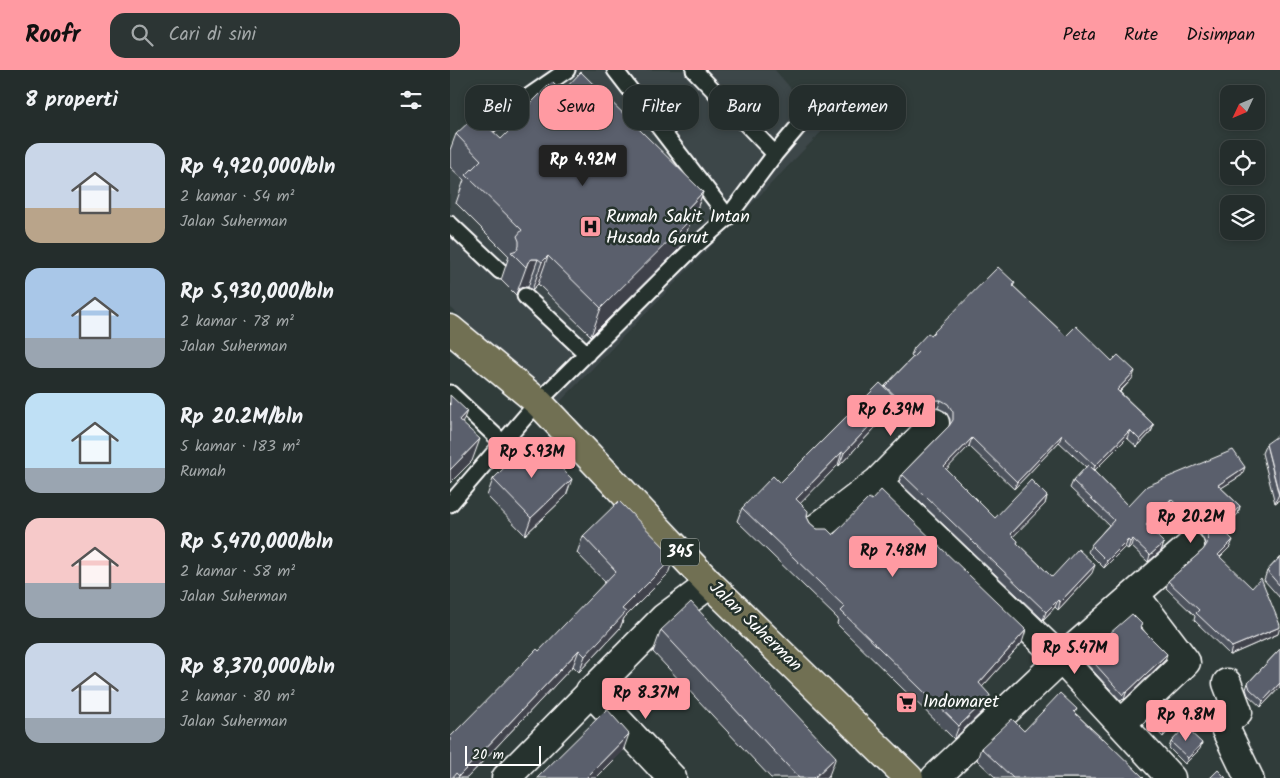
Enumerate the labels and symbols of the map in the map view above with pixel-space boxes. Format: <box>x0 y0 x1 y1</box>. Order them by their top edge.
north arrow <box>1220 85 1265 130</box>
pin: Rp 4.92M <box>531 144 635 187</box>
place label: Rumah Sakit Intan Husada Garut <box>606 203 750 253</box>
hospital icon: Rumah Sakit Intan Husada Garut <box>578 215 602 239</box>
pin: Rp 6.39M <box>839 394 943 437</box>
pin: Rp 5.93M <box>480 436 584 479</box>
pin: Rp 20.2M <box>1139 502 1243 544</box>
pin: Rp 7.48M <box>841 536 945 578</box>
road number: 345 <box>661 538 699 566</box>
street label: Jalan Suherman <box>701 575 809 679</box>
pin: Rp 5.47M <box>1023 632 1127 675</box>
pin: Rp 8.37M <box>594 678 698 720</box>
place label: Indomaret <box>923 688 1000 717</box>
supermarket icon: Indomaret <box>895 690 919 714</box>
pin: Rp 9.8M <box>1140 700 1232 742</box>
scale bar <box>465 743 541 766</box>

